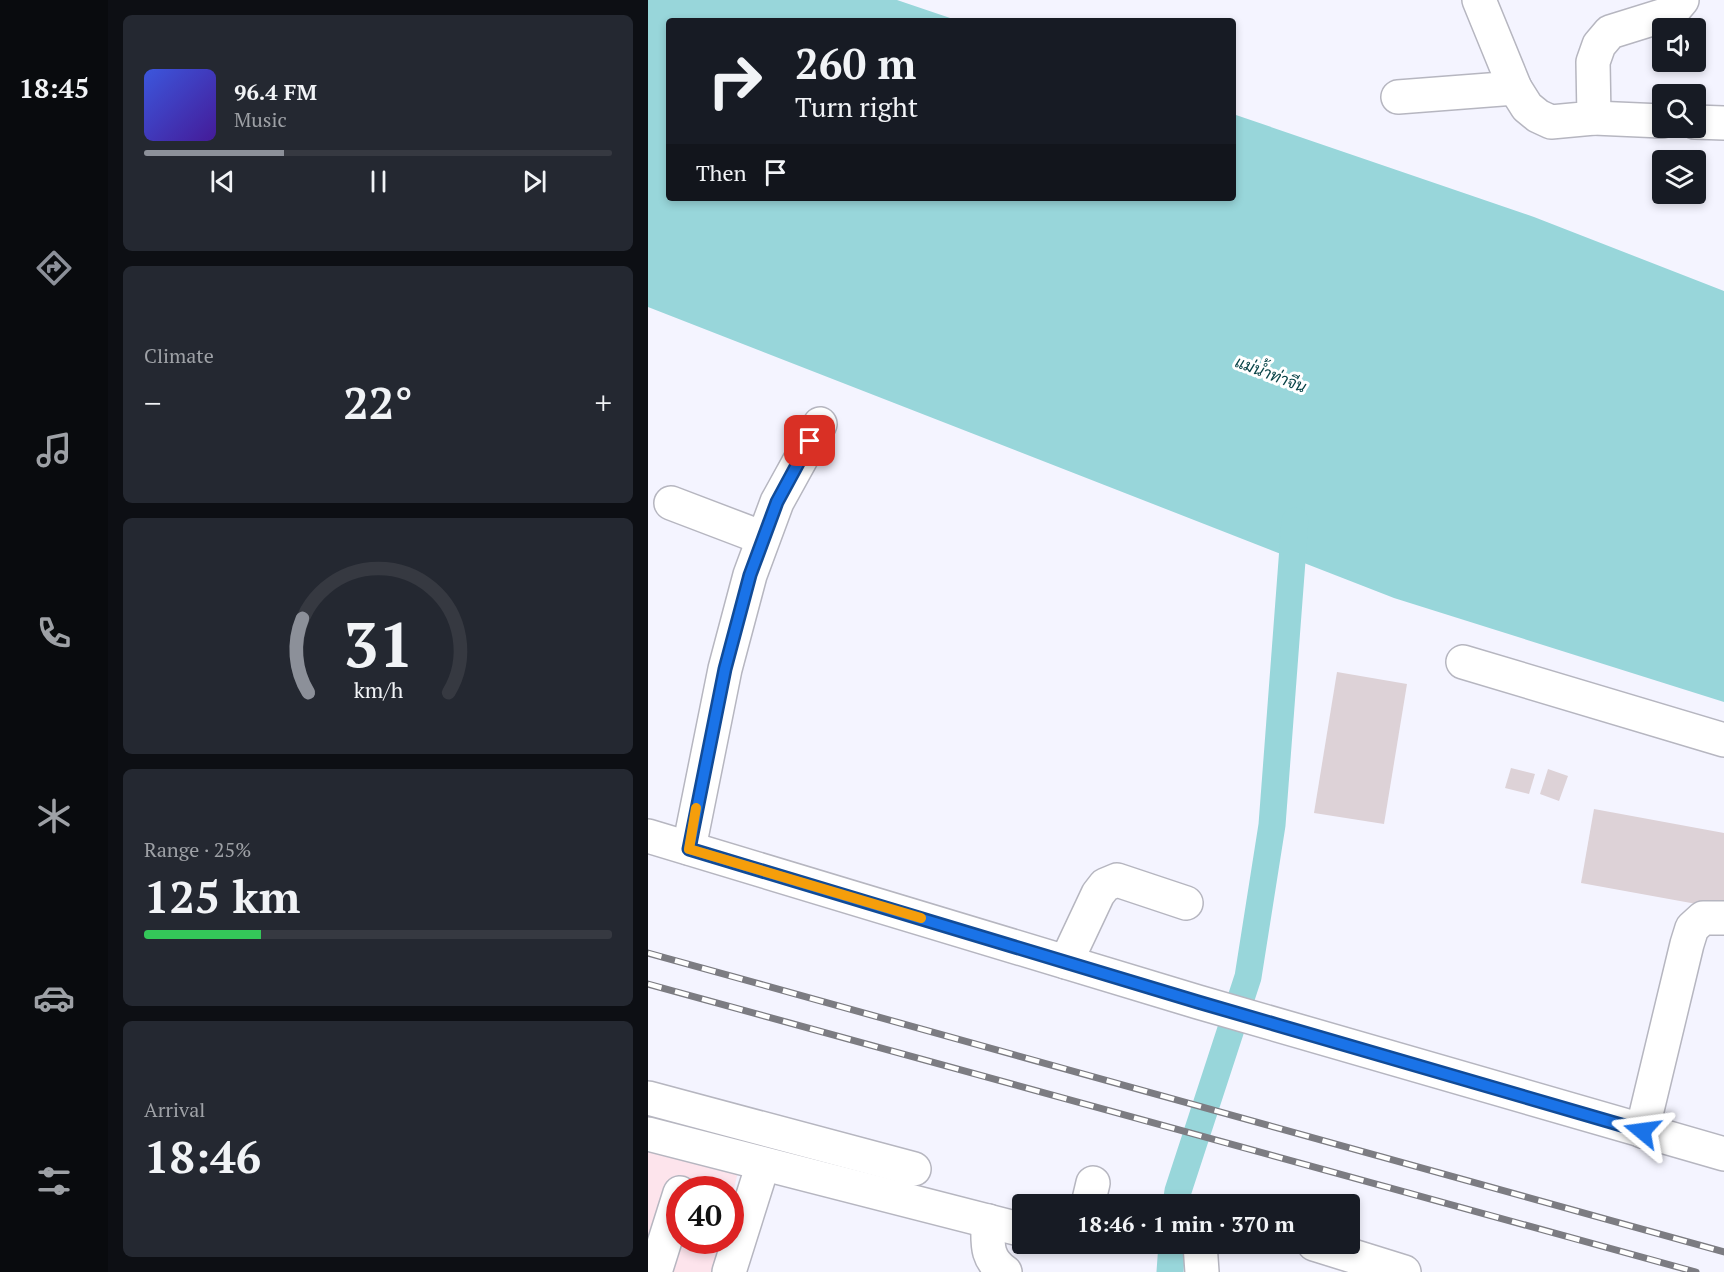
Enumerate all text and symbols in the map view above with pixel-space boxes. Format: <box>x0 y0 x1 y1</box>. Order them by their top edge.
map controls <box>1652 18 1706 204</box>
button: sound <box>1652 18 1706 72</box>
text: 260 m <box>795 35 916 91</box>
icon: right <box>696 42 774 120</box>
text: 18:45 <box>19 70 89 106</box>
text: 96.4 FM <box>234 77 317 106</box>
button: search <box>1652 84 1706 138</box>
text: Turn right <box>795 89 918 125</box>
text: Music <box>234 106 287 133</box>
button: layers <box>1652 150 1706 204</box>
icon: arrive <box>759 156 792 189</box>
text: Then <box>696 158 747 187</box>
icon: previous <box>206 165 239 198</box>
icon: pause <box>362 165 395 198</box>
icon: next <box>518 165 551 198</box>
icon: directions <box>33 247 75 289</box>
text: Climate <box>144 342 214 369</box>
water label: แม่น้ำท่าจีน <box>1232 348 1311 398</box>
text: 22° <box>343 372 413 432</box>
text: − <box>144 381 162 424</box>
text: + <box>594 381 612 424</box>
pin <box>784 415 835 466</box>
icon: arrive <box>793 424 826 457</box>
icon: music <box>33 429 75 471</box>
text: 31 <box>343 602 413 685</box>
icon: phone <box>33 612 75 654</box>
text: km/h <box>353 676 403 704</box>
icon: climate <box>33 795 75 837</box>
text: Range · 25% <box>144 836 251 863</box>
text: 125 km <box>144 866 300 926</box>
icon: car <box>33 977 75 1019</box>
text: Arrival <box>144 1096 205 1123</box>
position arrow <box>1610 1099 1674 1163</box>
text: 18:46 <box>144 1126 261 1186</box>
icon: filters <box>33 1160 75 1202</box>
speed limit sign: 40 <box>666 1176 744 1254</box>
text: 18:46 · 1 min · 370 m <box>1077 1209 1295 1238</box>

